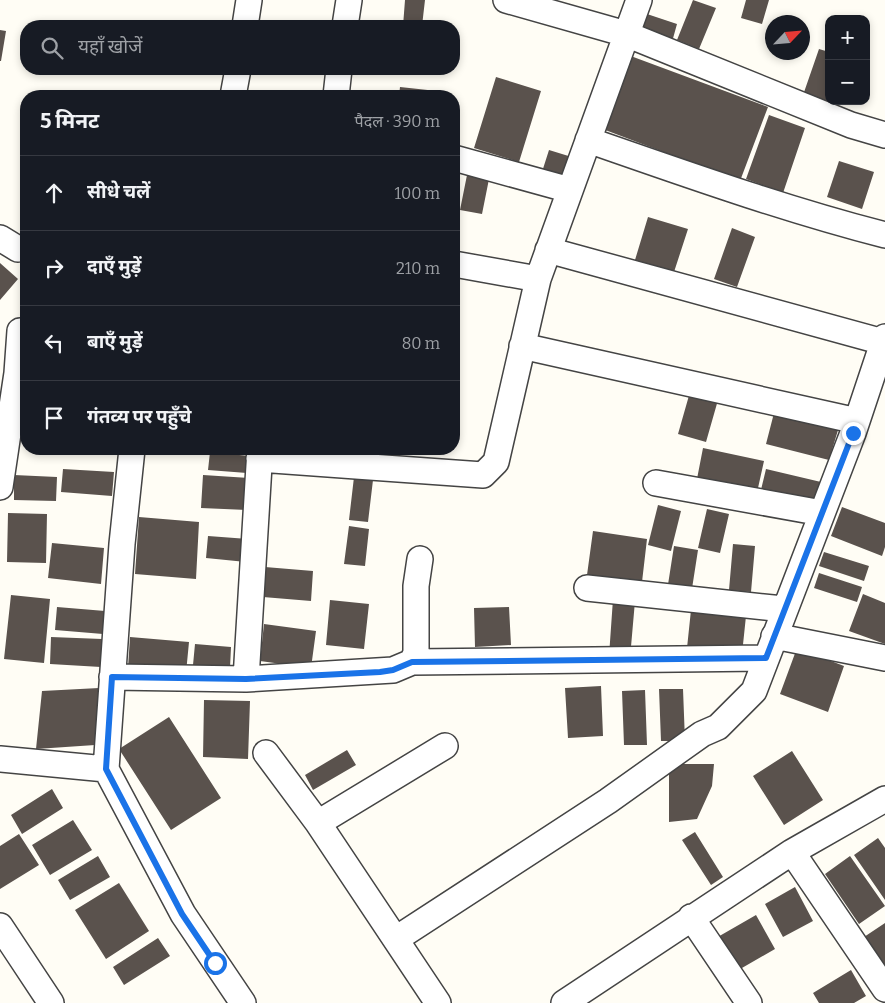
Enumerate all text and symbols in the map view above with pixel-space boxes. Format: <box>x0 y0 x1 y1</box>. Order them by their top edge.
north arrow <box>765 15 810 60</box>
map controls <box>825 15 870 105</box>
button: + <box>825 15 870 60</box>
search box <box>20 20 460 75</box>
icon: search <box>38 34 66 62</box>
text: यहाँ खोजें <box>78 35 142 58</box>
button: − <box>825 60 870 105</box>
text: 5 मिनट <box>40 108 99 134</box>
text: पैदल · 390 m <box>355 112 440 131</box>
icon: ahead <box>40 179 68 207</box>
text: सीधे चलें <box>87 180 150 203</box>
text: 100 m <box>395 184 440 203</box>
icon: right <box>40 254 68 282</box>
text: दाएँ मुड़ें <box>87 255 141 278</box>
text: 210 m <box>396 259 440 278</box>
icon: left <box>40 329 68 357</box>
text: बाएँ मुड़ें <box>87 330 143 353</box>
text: 80 m <box>402 334 440 353</box>
icon: arrive <box>40 404 68 432</box>
text: गंतव्य पर पहुँचे <box>87 405 192 428</box>
route end <box>842 422 865 445</box>
route start <box>204 952 227 975</box>

